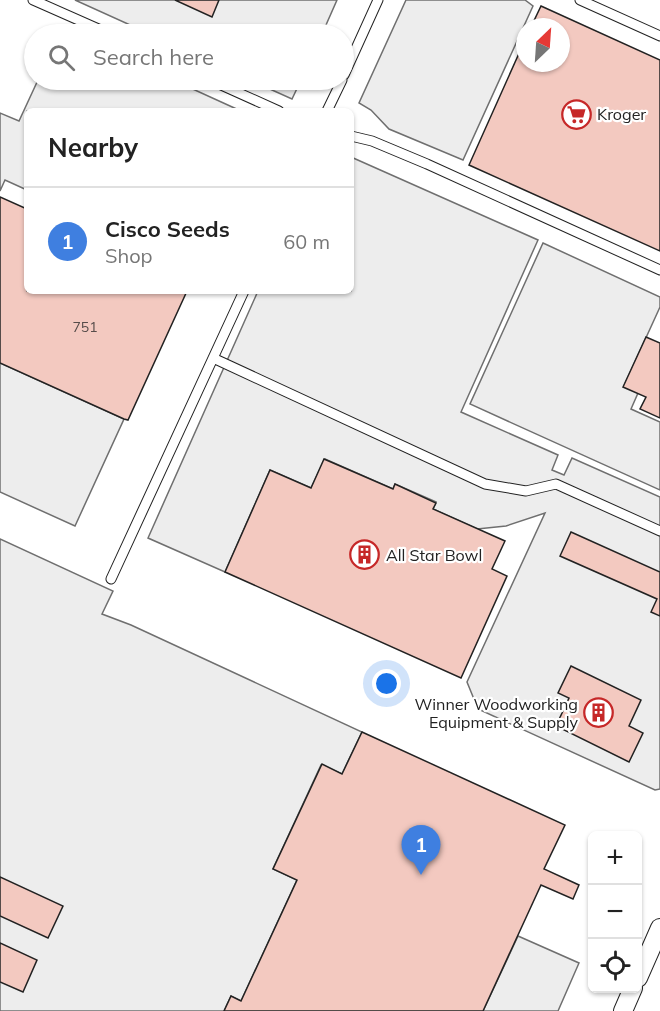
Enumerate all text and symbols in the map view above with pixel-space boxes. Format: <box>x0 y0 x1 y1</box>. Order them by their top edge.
north arrow <box>516 18 570 72</box>
search box <box>24 24 354 90</box>
icon: search <box>45 41 78 74</box>
text: Search here <box>93 43 214 71</box>
supermarket icon: Kroger <box>560 98 592 130</box>
place label: Kroger <box>597 104 646 124</box>
text: Nearby <box>48 131 138 164</box>
text: Cisco Seeds <box>105 215 230 243</box>
text: 1 <box>62 229 74 254</box>
text: 60 m <box>283 229 330 254</box>
text: Shop <box>105 243 153 268</box>
house number: 751 <box>72 318 98 336</box>
building icon: All Star Bowl <box>349 539 381 571</box>
place label: All Star Bowl <box>386 545 482 565</box>
your location <box>372 669 401 698</box>
place label: Winner Woodworking Equipment & Supply <box>414 694 578 732</box>
building icon: Winner Woodworking Equipment & Supply <box>583 697 615 729</box>
pin: 1 <box>402 826 440 875</box>
map controls <box>588 831 642 993</box>
button: + <box>588 831 642 885</box>
button: − <box>588 885 642 939</box>
button: locate <box>588 939 642 993</box>

